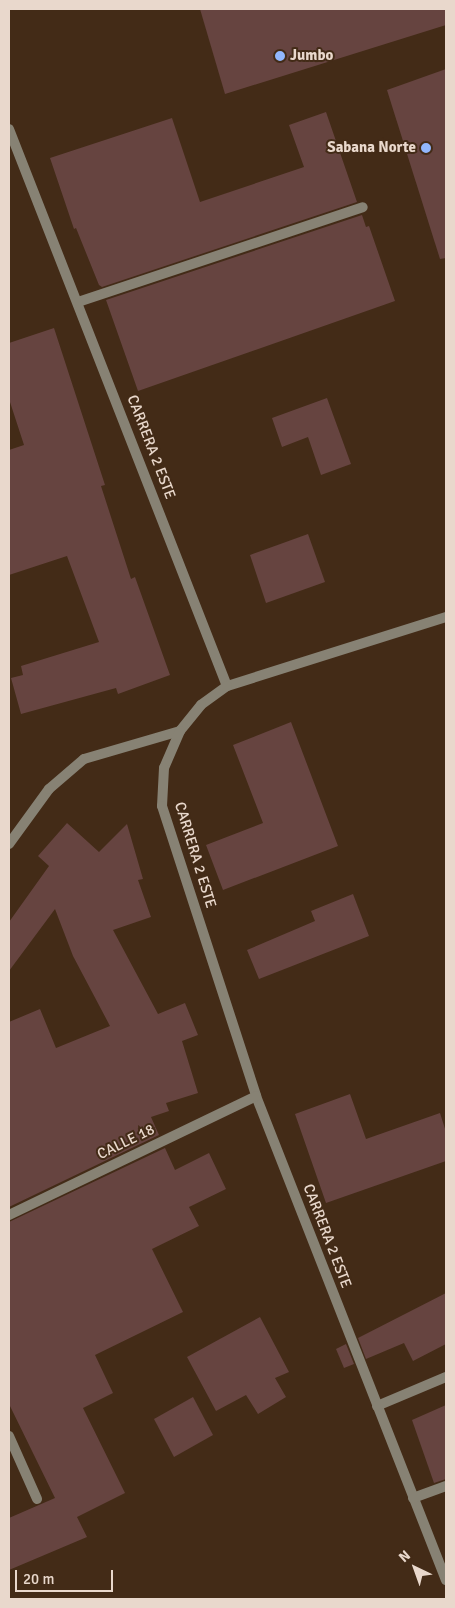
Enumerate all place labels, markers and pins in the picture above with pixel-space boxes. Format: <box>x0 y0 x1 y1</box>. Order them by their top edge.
place label: Jumbo <box>290 47 333 65</box>
marker: Jumbo <box>274 50 286 62</box>
place label: Sabana Norte <box>327 139 416 157</box>
marker: Sabana Norte <box>420 142 432 154</box>

